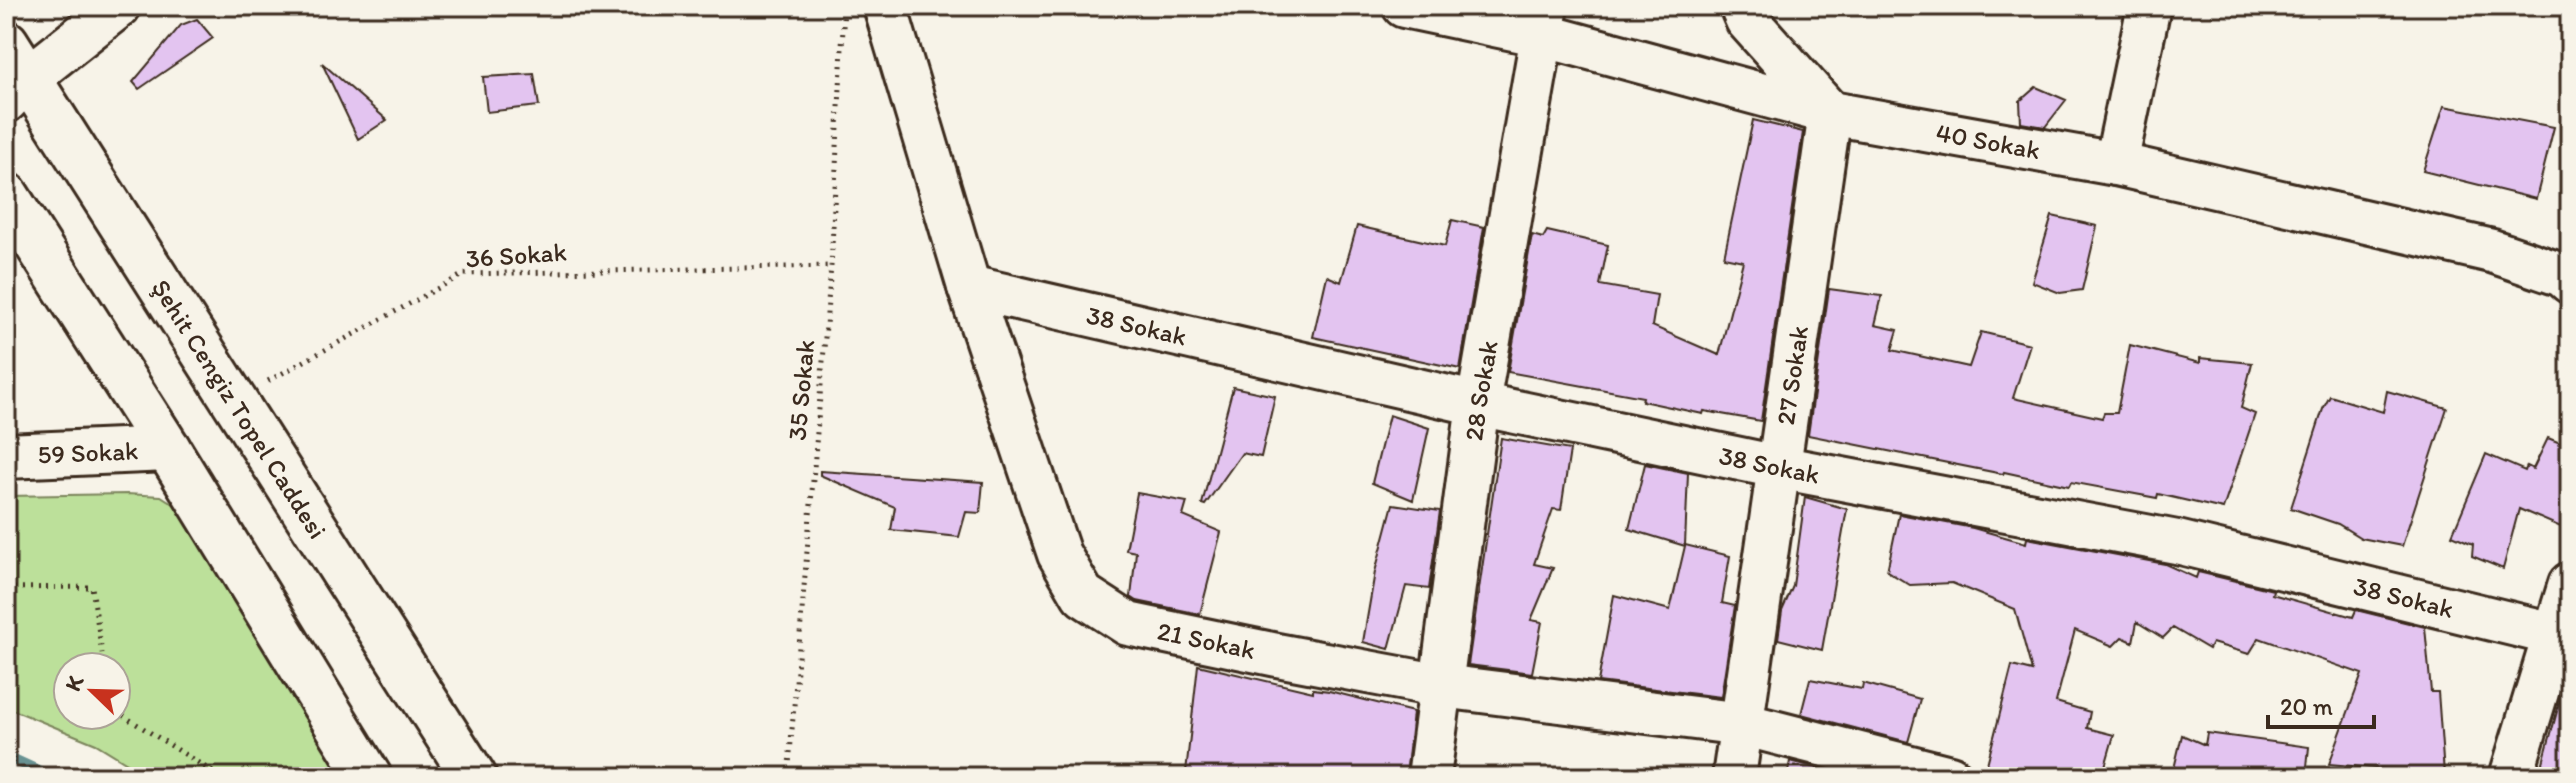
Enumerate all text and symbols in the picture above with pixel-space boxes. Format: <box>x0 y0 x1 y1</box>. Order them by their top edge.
street label: 40 Sokak <box>1934 116 2043 166</box>
street label: 36 Sokak <box>464 236 568 274</box>
street label: Şehit Cengiz Topel Caddesi <box>145 273 334 545</box>
street label: 38 Sokak <box>1083 299 1190 353</box>
street label: 27 Sokak <box>1769 323 1815 427</box>
street label: 35 Sokak <box>781 338 821 442</box>
street label: 28 Sokak <box>1457 338 1505 443</box>
street label: 59 Sokak <box>37 434 139 471</box>
street label: 38 Sokak <box>1716 439 1822 490</box>
street label: 38 Sokak <box>2350 570 2457 625</box>
street label: 21 Sokak <box>1154 615 1258 666</box>
north arrow <box>52 651 132 731</box>
text: K <box>59 671 90 695</box>
scale bar <box>2268 679 2374 729</box>
text: 20 m <box>2280 692 2333 721</box>

